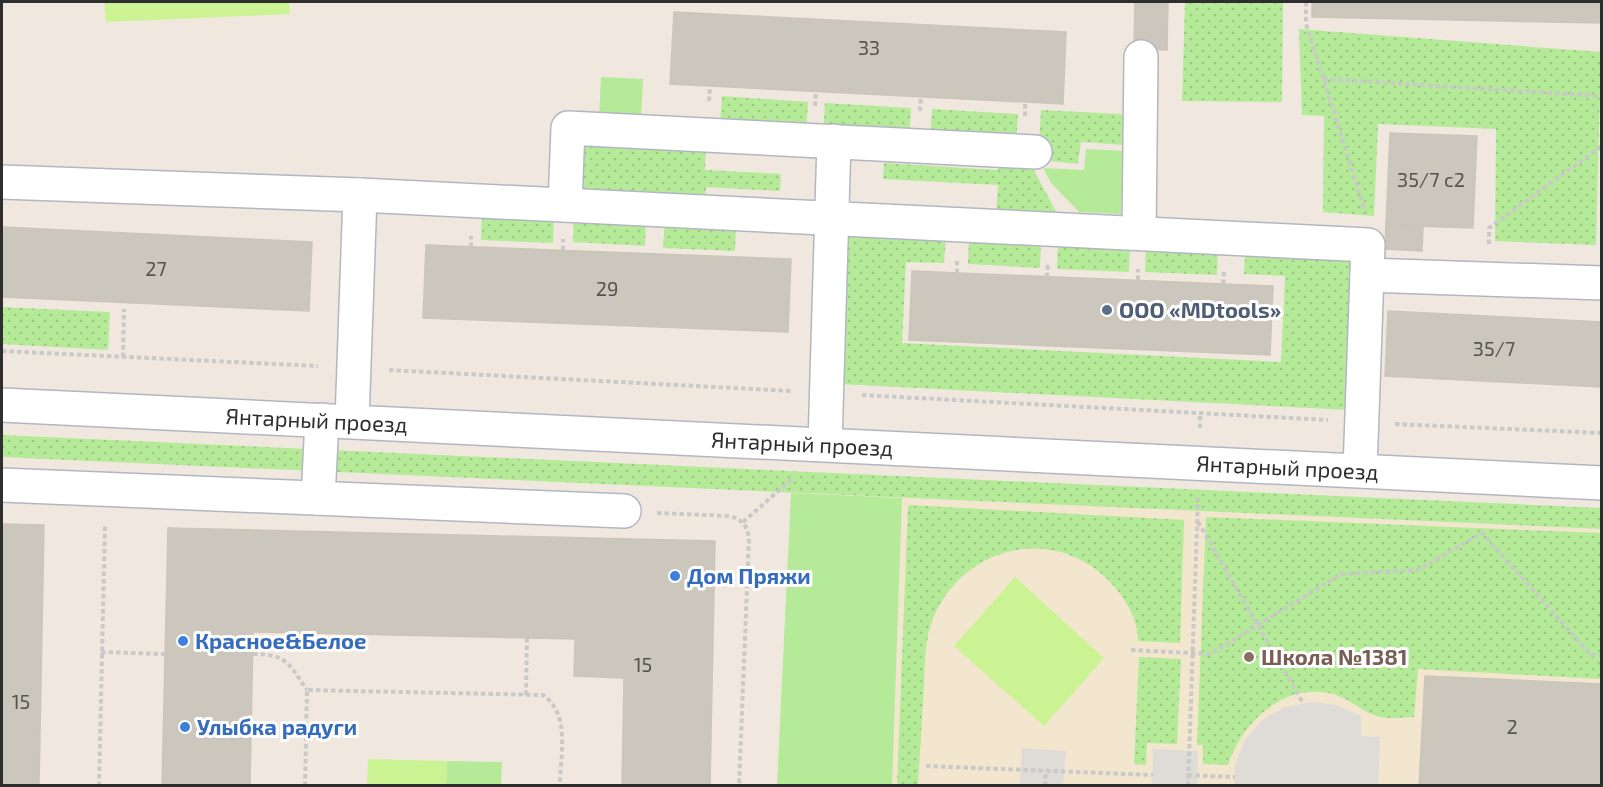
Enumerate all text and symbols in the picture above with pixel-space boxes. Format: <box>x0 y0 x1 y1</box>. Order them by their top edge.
house number: 33 <box>858 35 880 59</box>
house number: 35/7 с2 <box>1397 167 1465 191</box>
house number: 27 <box>145 256 167 280</box>
house number: 29 <box>596 276 618 300</box>
place label: ООО «MDtools» <box>1119 296 1281 322</box>
marker: ООО «MDtools» <box>1100 303 1114 317</box>
house number: 35/7 <box>1473 336 1515 360</box>
street label: Янтарный проезд <box>225 402 408 437</box>
street label: Янтарный проезд <box>710 426 894 460</box>
street label: Янтарный проезд <box>1196 449 1379 484</box>
place label: Дом Пряжи <box>687 562 811 588</box>
marker: Дом Пряжи <box>668 569 682 583</box>
place label: Красное&Белое <box>195 627 366 653</box>
marker: Красное&Белое <box>176 634 190 648</box>
place label: Школа №1381 <box>1261 643 1408 669</box>
marker: Школа №1381 <box>1242 650 1256 664</box>
house number: 15 <box>634 652 652 676</box>
house number: 15 <box>12 689 30 713</box>
place label: Улыбка радуги <box>197 713 357 739</box>
house number: 2 <box>1506 714 1518 738</box>
marker: Улыбка радуги <box>178 720 192 734</box>

